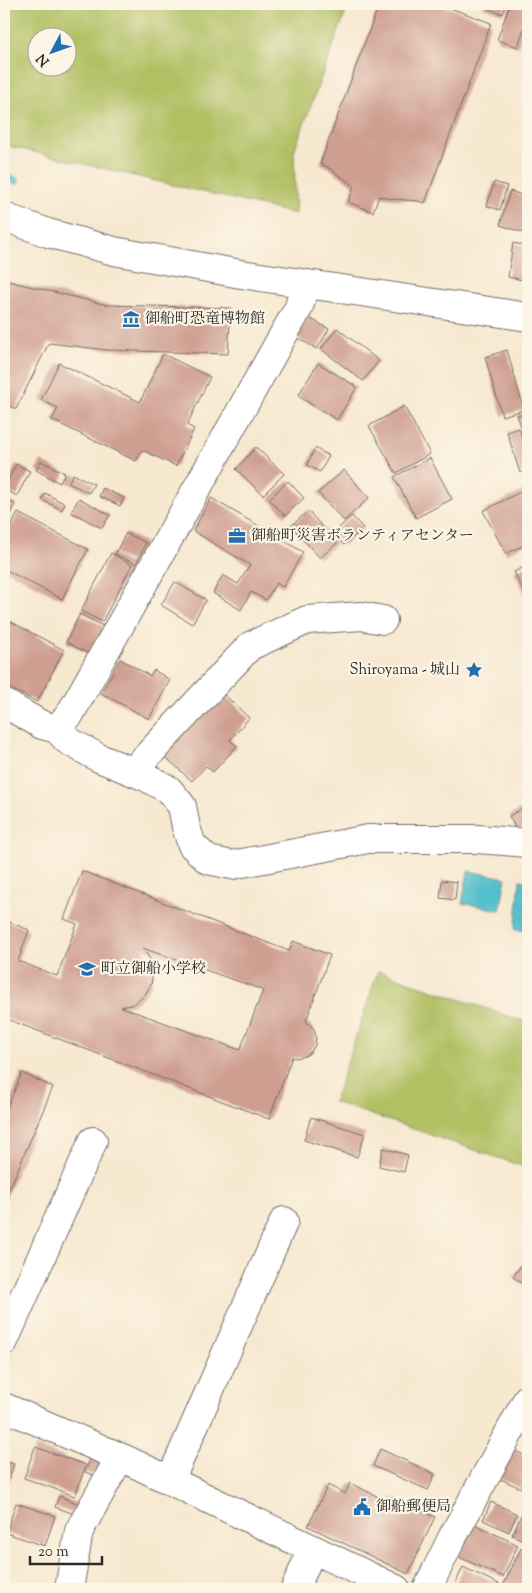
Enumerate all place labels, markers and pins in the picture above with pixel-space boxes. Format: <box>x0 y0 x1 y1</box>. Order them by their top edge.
museum icon: 御船町恐竜博物館 <box>121 309 141 329</box>
place label: 御船町恐竜博物館 <box>145 309 265 330</box>
office icon: 御船町災害ボランティアセンター <box>227 526 247 546</box>
place label: 御船町災害ボランティアセンター <box>251 526 474 547</box>
place label: Shiroyama - 城山 <box>349 660 460 681</box>
place icon: Shiroyama - 城山 <box>464 660 484 680</box>
school or university icon: 町立御船小学校 <box>77 959 97 979</box>
place label: 町立御船小学校 <box>101 959 206 980</box>
public building icon: 御船郵便局 <box>352 1497 372 1517</box>
place label: 御船郵便局 <box>376 1497 451 1518</box>

